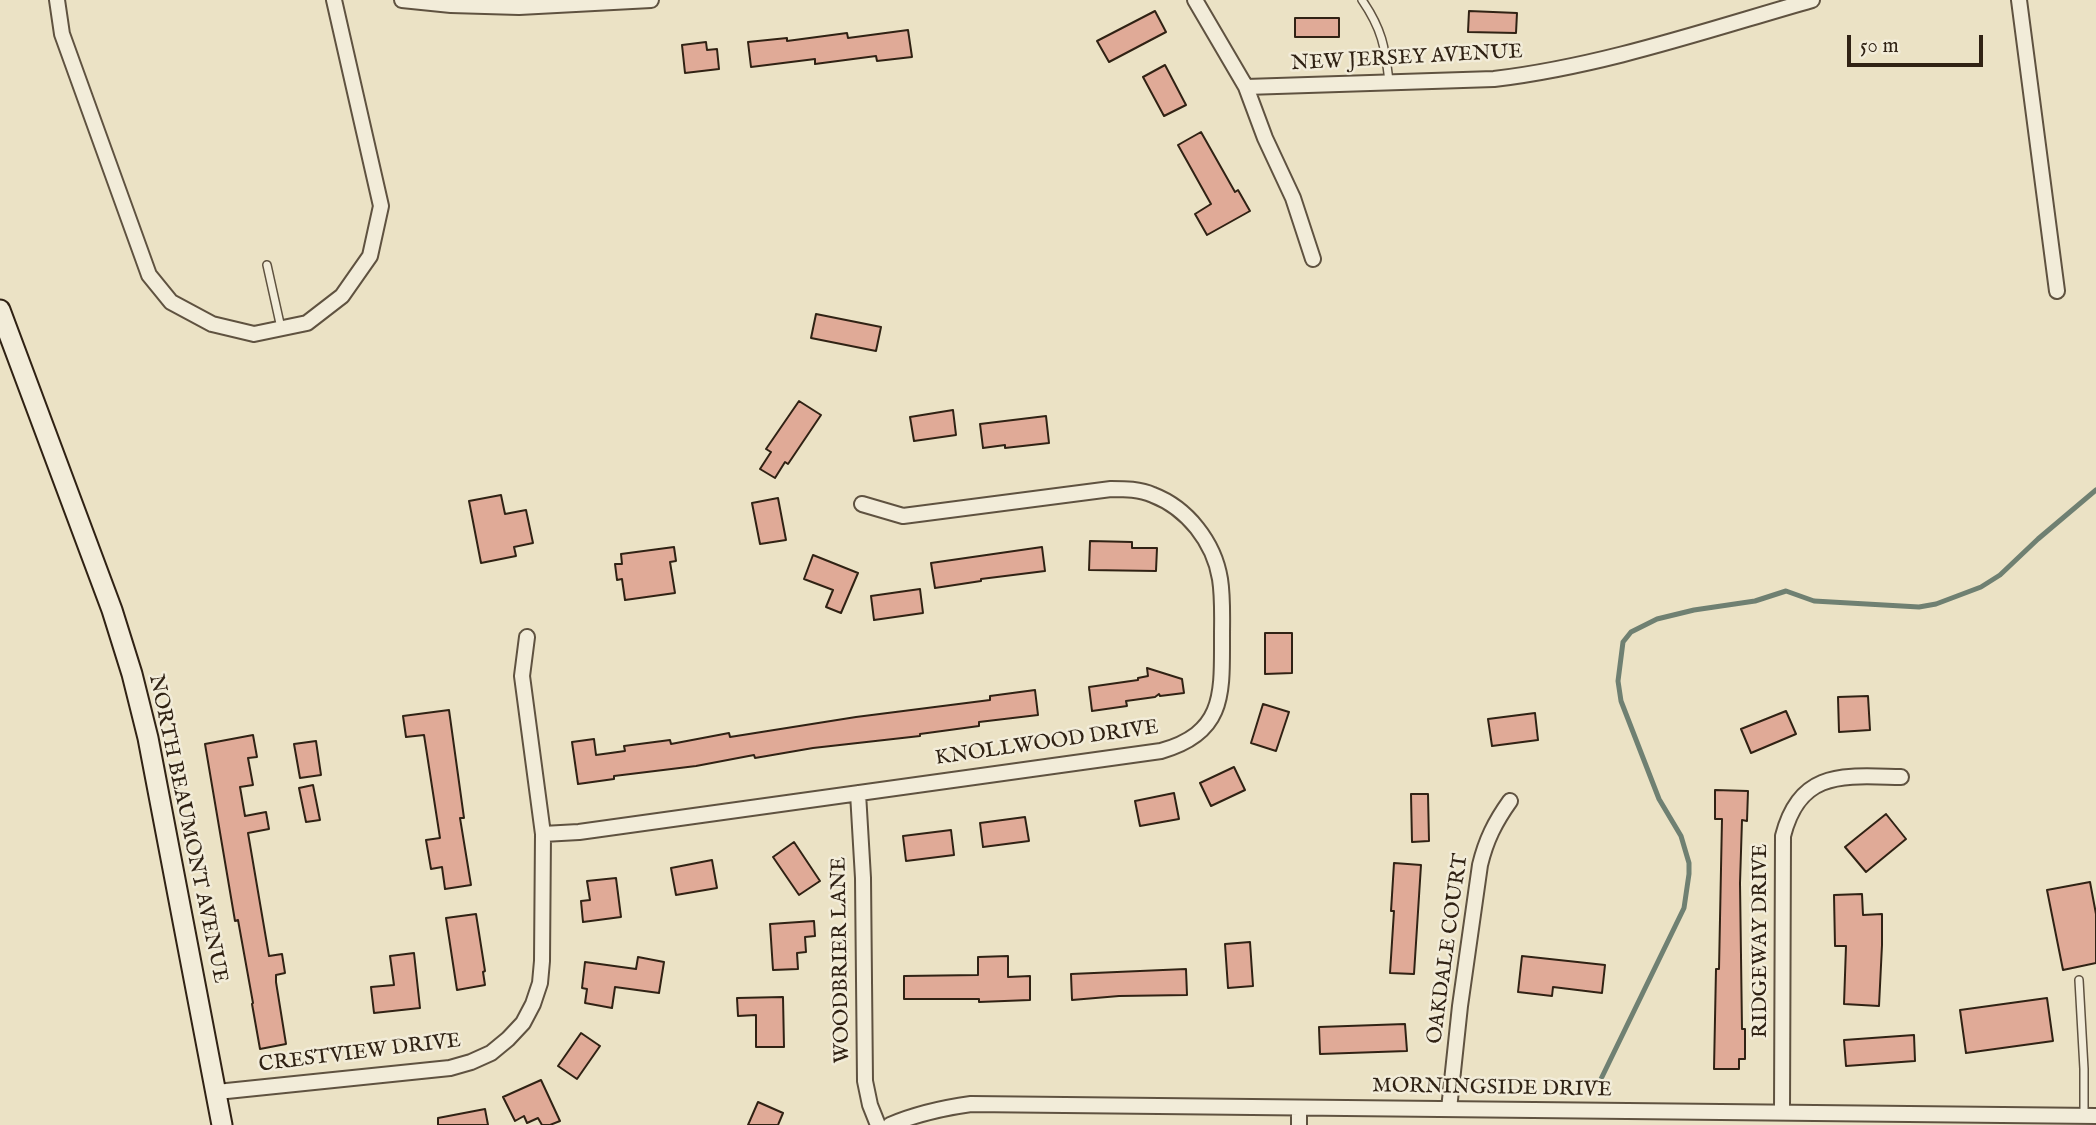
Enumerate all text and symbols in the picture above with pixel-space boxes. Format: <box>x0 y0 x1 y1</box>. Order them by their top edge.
scale bar <box>1851 21 1988 65</box>
text: 50 m <box>1860 33 1899 60</box>
street label: NEW JERSEY AVENUE <box>1290 40 1524 78</box>
street label: NORTH BEAUMONT AVENUE <box>142 672 232 986</box>
street label: KNOLLWOOD DRIVE <box>934 716 1160 772</box>
street label: RIDGEWAY DRIVE <box>1749 844 1775 1038</box>
street label: OAKDALE COURT <box>1423 852 1475 1046</box>
street label: WOODBRIER LANE <box>828 857 856 1063</box>
street label: CRESTVIEW DRIVE <box>258 1029 462 1079</box>
street label: MORNINGSIDE DRIVE <box>1372 1074 1612 1104</box>

